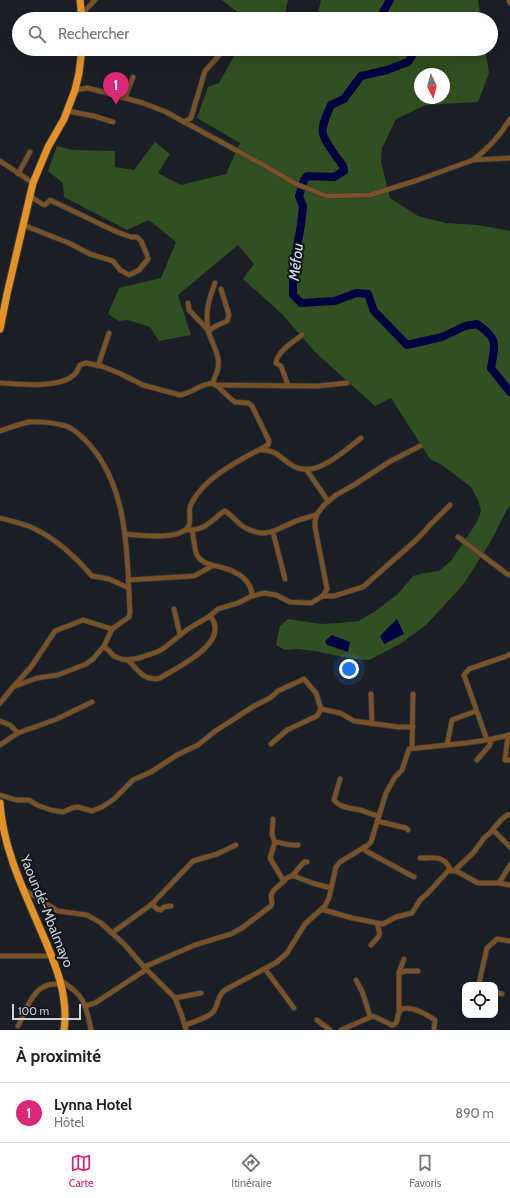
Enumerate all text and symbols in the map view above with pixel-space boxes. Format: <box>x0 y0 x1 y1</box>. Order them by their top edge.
search box <box>12 12 498 56</box>
icon: search <box>26 23 48 45</box>
text: Rechercher <box>58 25 129 43</box>
north arrow <box>414 68 450 104</box>
pin: 1 <box>103 72 129 105</box>
water label: Méfou <box>285 242 307 283</box>
your location <box>339 659 359 679</box>
street label: Yaoundé-Mbalmayo <box>16 851 78 970</box>
map controls <box>462 982 498 1018</box>
button: locate <box>462 982 498 1018</box>
scale bar <box>12 1002 81 1021</box>
text: 100 m <box>18 1004 49 1018</box>
text: À proximité <box>16 1046 101 1066</box>
text: Lynna Hotel <box>54 1096 132 1114</box>
text: 1 <box>27 1105 31 1121</box>
text: 890 m <box>455 1105 494 1121</box>
text: Hôtel <box>54 1114 84 1130</box>
tab: Carte <box>69 1152 94 1190</box>
tab: Itinéraire <box>231 1152 272 1190</box>
tab: Favoris <box>409 1152 441 1190</box>

